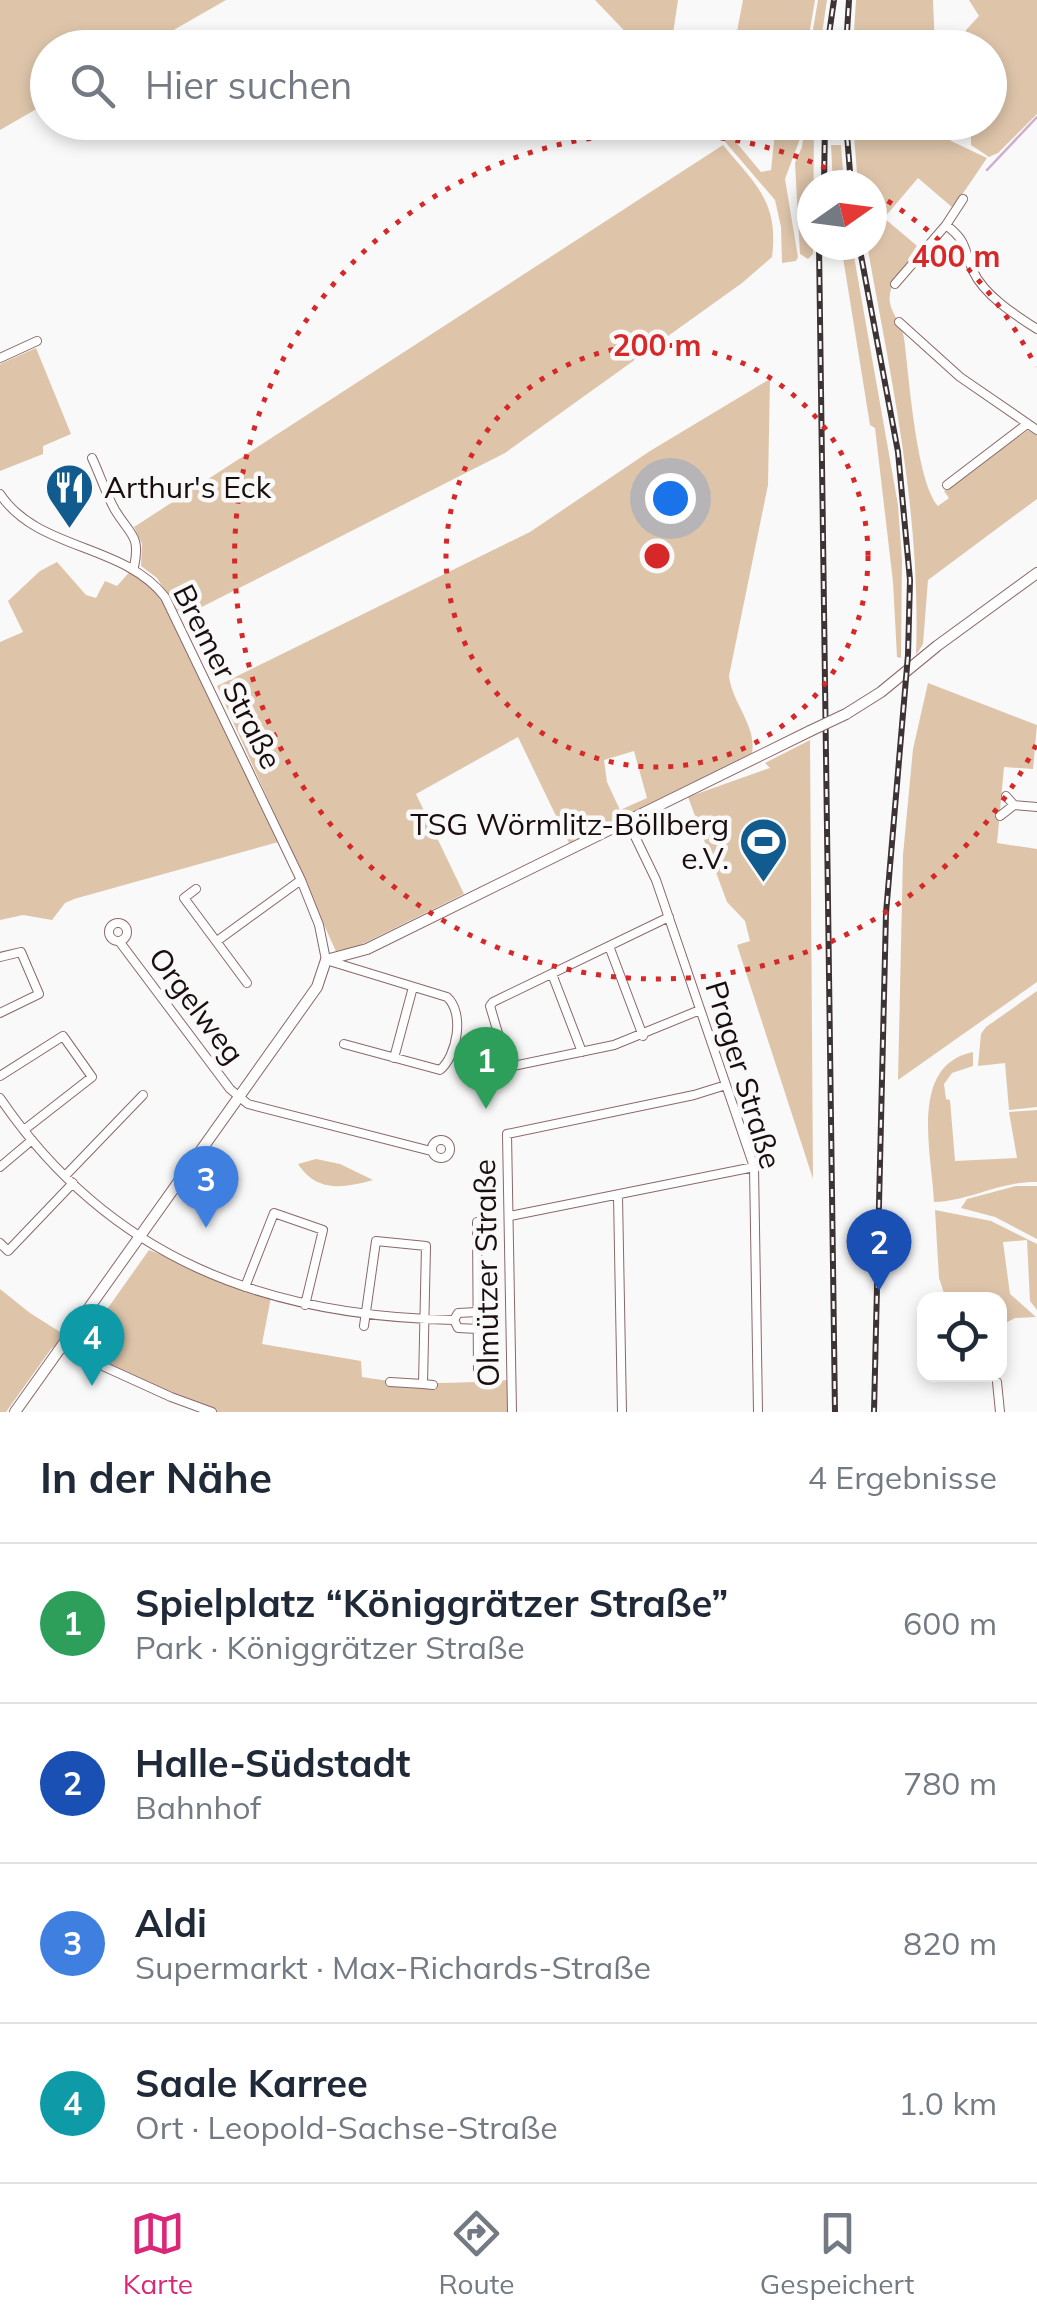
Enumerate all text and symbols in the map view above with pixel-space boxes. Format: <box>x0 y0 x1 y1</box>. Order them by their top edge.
search box <box>30 30 1007 140</box>
icon: search <box>65 58 120 113</box>
text: Hier suchen <box>145 61 352 109</box>
north arrow <box>797 170 887 260</box>
text: 400 m <box>911 237 1001 275</box>
text: 200 m <box>612 326 702 364</box>
restaurant icon: Arthur's Eck <box>43 462 95 530</box>
place label: Arthur's Eck <box>104 468 272 506</box>
your location <box>645 473 696 524</box>
centre of rings <box>639 538 675 574</box>
street label: Bremer Straße <box>165 578 291 775</box>
place label: TSG Wörmlitz-Böllberg e.V. <box>410 805 729 877</box>
sports icon: TSG Wörmlitz-Böllberg e.V. <box>738 816 790 884</box>
street label: Orgelweg <box>141 940 253 1071</box>
street label: Prager Straße <box>697 976 791 1173</box>
pin: 1 <box>454 1026 518 1109</box>
pin: 3 <box>174 1146 238 1228</box>
street label: Olmützer Straße <box>465 1159 507 1387</box>
pin: 2 <box>846 1208 912 1291</box>
map controls <box>917 1292 1007 1382</box>
button: locate <box>917 1292 1007 1382</box>
pin: 4 <box>59 1304 124 1386</box>
text: In der Nähe <box>40 1451 272 1504</box>
text: 4 Ergebnisse <box>808 1457 997 1497</box>
text: Spielplatz “Königgrätzer Straße” <box>135 1579 728 1627</box>
text: 1 <box>63 1603 82 1643</box>
text: 600 m <box>903 1603 997 1643</box>
text: Park · Königgrätzer Straße <box>135 1627 525 1667</box>
text: Halle-Südstadt <box>135 1739 411 1787</box>
text: 2 <box>63 1763 82 1803</box>
text: 780 m <box>903 1763 997 1803</box>
text: Bahnhof <box>135 1787 261 1827</box>
text: Aldi <box>135 1899 207 1947</box>
text: 3 <box>63 1923 82 1963</box>
text: 820 m <box>903 1923 997 1963</box>
text: Supermarkt · Max-Richards-Straße <box>135 1947 651 1987</box>
text: Saale Karree <box>135 2059 368 2107</box>
text: 4 <box>63 2083 82 2123</box>
text: 1.0 km <box>898 2083 997 2123</box>
text: Ort · Leopold-Sachse-Straße <box>135 2107 558 2147</box>
tab: Karte <box>123 2206 193 2301</box>
tab: Route <box>438 2206 514 2301</box>
tab: Gespeichert <box>760 2206 914 2301</box>

